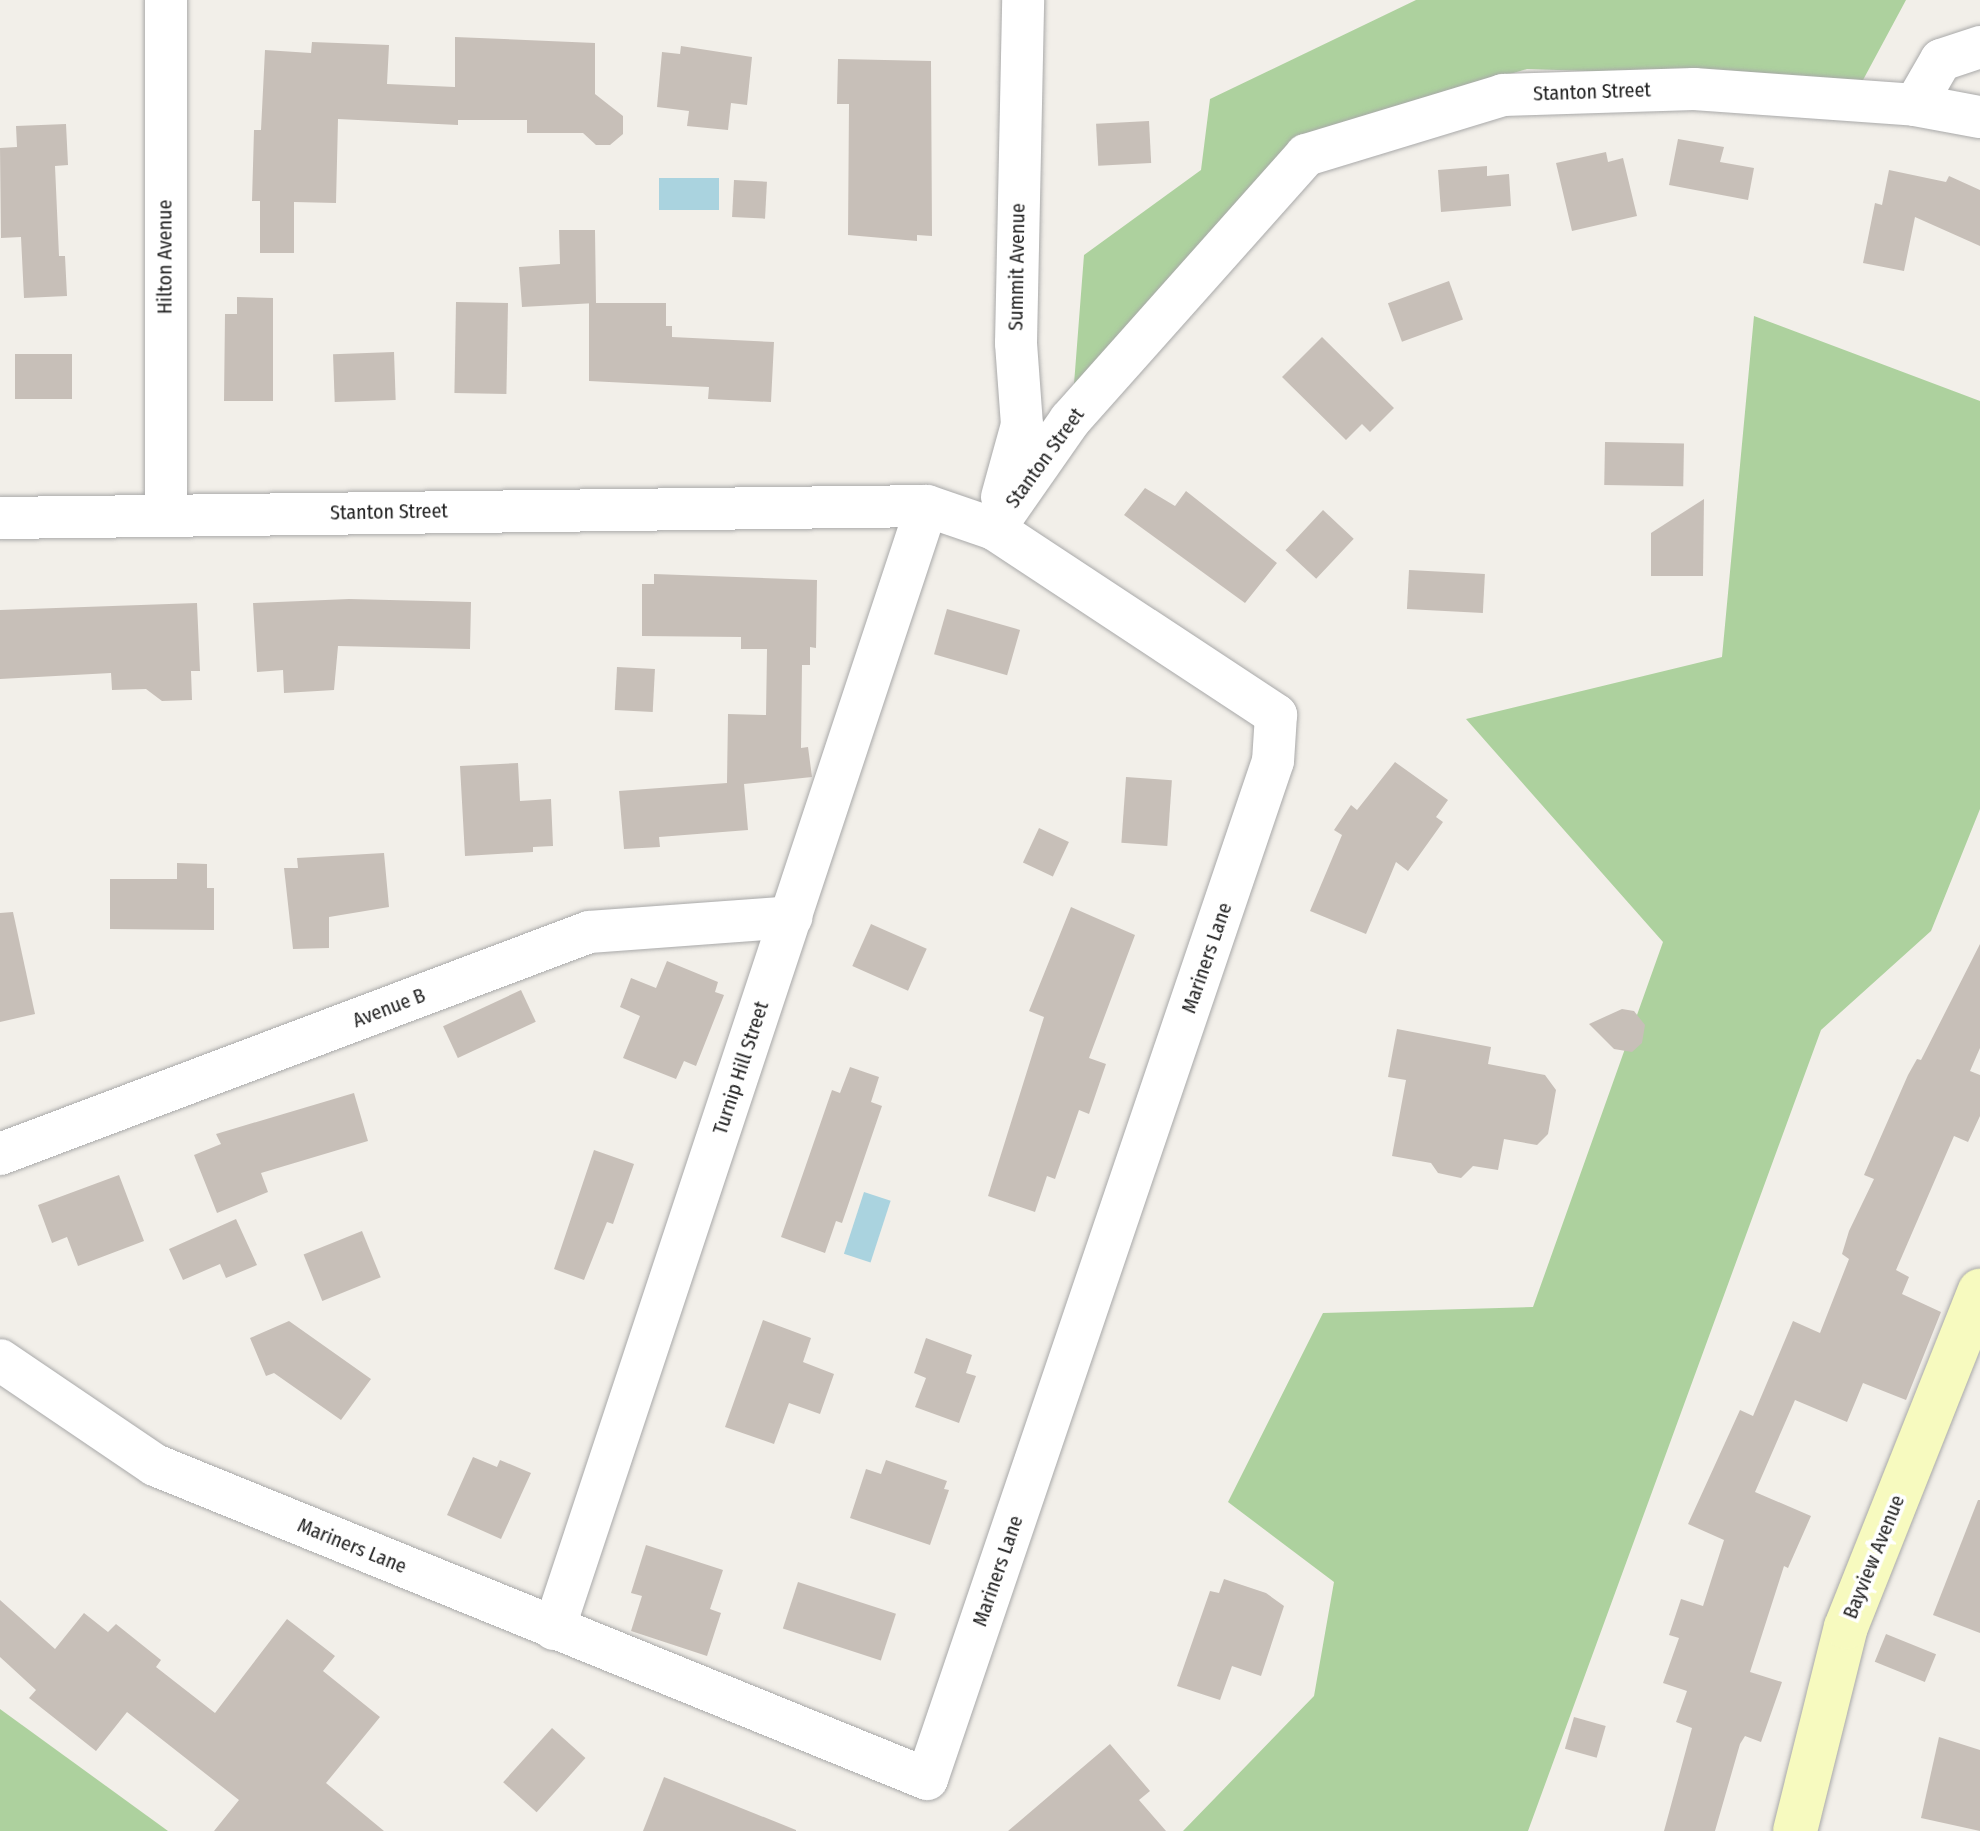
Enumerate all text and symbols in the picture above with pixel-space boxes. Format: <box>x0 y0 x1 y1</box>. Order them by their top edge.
street label: Stanton Street <box>1533 78 1651 106</box>
street label: Hilton Avenue <box>153 200 177 314</box>
street label: Summit Avenue <box>1004 203 1030 331</box>
street label: Stanton Street <box>1001 403 1089 513</box>
street label: Stanton Street <box>330 499 448 525</box>
street label: Mariners Lane <box>1177 900 1237 1016</box>
street label: Avenue B <box>349 983 429 1033</box>
street label: Turnip Hill Street <box>708 998 774 1138</box>
street label: Bayview Avenue <box>1838 1492 1910 1622</box>
street label: Mariners Lane <box>294 1513 410 1579</box>
street label: Mariners Lane <box>968 1513 1028 1629</box>

